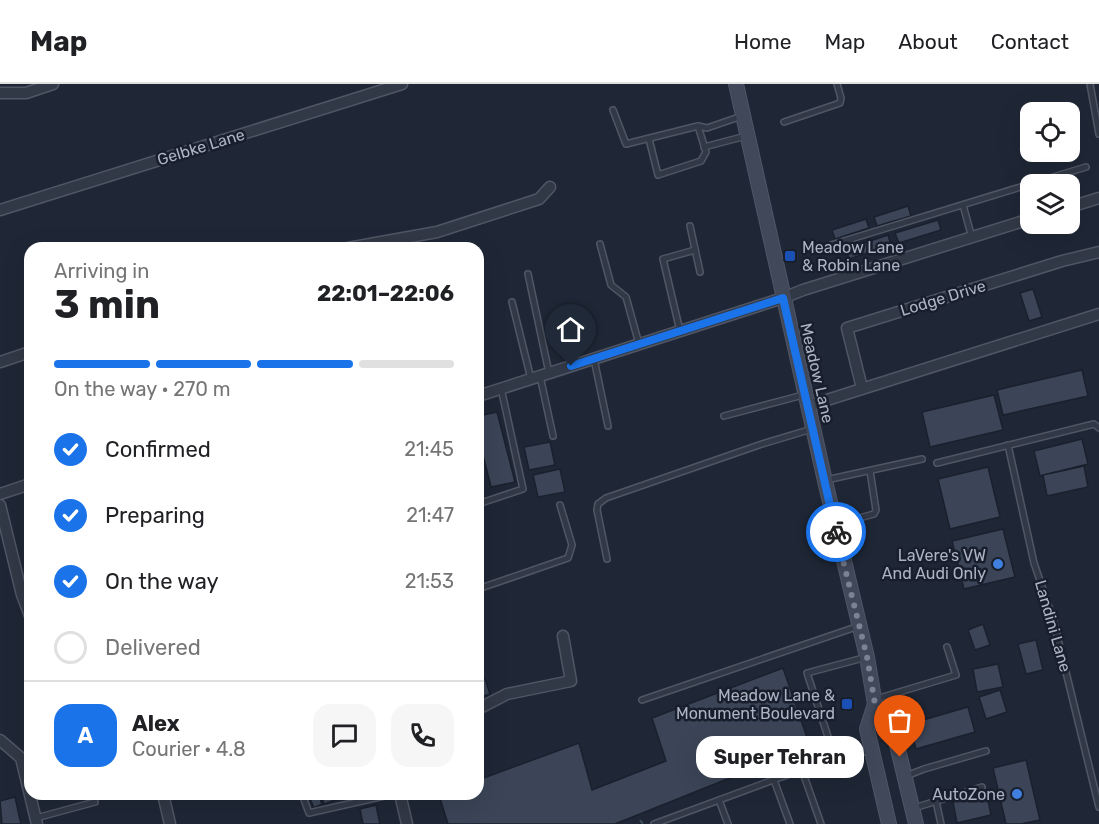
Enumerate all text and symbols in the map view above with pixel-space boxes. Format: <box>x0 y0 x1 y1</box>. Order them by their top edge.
text: Map <box>30 25 87 58</box>
text: Home <box>734 29 791 54</box>
text: Map <box>824 29 865 54</box>
text: About <box>898 29 958 54</box>
text: Contact <box>991 29 1069 54</box>
map controls <box>1020 102 1080 234</box>
button: locate <box>1020 102 1080 162</box>
street label: Gelbke Lane <box>155 125 247 169</box>
button: layers <box>1020 174 1080 234</box>
place label: Meadow Lane & Robin Lane <box>802 238 904 275</box>
marker: Meadow Lane & Robin Lane <box>783 249 797 263</box>
text: Arriving in <box>54 259 149 283</box>
street label: Lodge Drive <box>898 276 988 320</box>
text: 22:01–22:06 <box>317 280 454 307</box>
text: 3 min <box>54 282 160 328</box>
pin <box>545 304 596 366</box>
icon: home <box>554 313 587 346</box>
street label: Meadow Lane <box>796 321 838 425</box>
text: On the way · 270 m <box>54 377 231 401</box>
icon: check <box>54 433 87 466</box>
text: Confirmed <box>105 436 211 463</box>
text: 21:45 <box>404 437 454 461</box>
icon: check <box>54 499 87 532</box>
text: Preparing <box>105 502 205 529</box>
courier <box>806 502 866 562</box>
text: 21:47 <box>406 503 454 527</box>
icon: bike <box>820 516 853 549</box>
place label: LaVere's VW And Audi Only <box>882 546 986 583</box>
marker: LaVere's VW And Audi Only <box>991 557 1005 571</box>
icon: check <box>54 565 87 598</box>
text: On the way <box>105 568 219 595</box>
text: 21:53 <box>405 569 454 593</box>
street label: Landini Lane <box>1031 578 1075 674</box>
text: Delivered <box>105 634 201 661</box>
place label: Meadow Lane & Monument Boulevard <box>676 686 835 723</box>
pin <box>874 695 925 757</box>
marker: Meadow Lane & Monument Boulevard <box>840 697 854 711</box>
button: chat <box>313 704 376 767</box>
button: phone <box>391 704 454 767</box>
icon: bag <box>883 704 916 737</box>
text: Alex <box>132 710 180 737</box>
text: A <box>78 722 93 749</box>
callout: Super Tehran <box>696 736 864 778</box>
text: Courier · 4.8 <box>132 737 246 761</box>
text: Super Tehran <box>714 745 846 769</box>
place label: AutoZone <box>932 785 1005 804</box>
marker: AutoZone <box>1010 787 1024 801</box>

